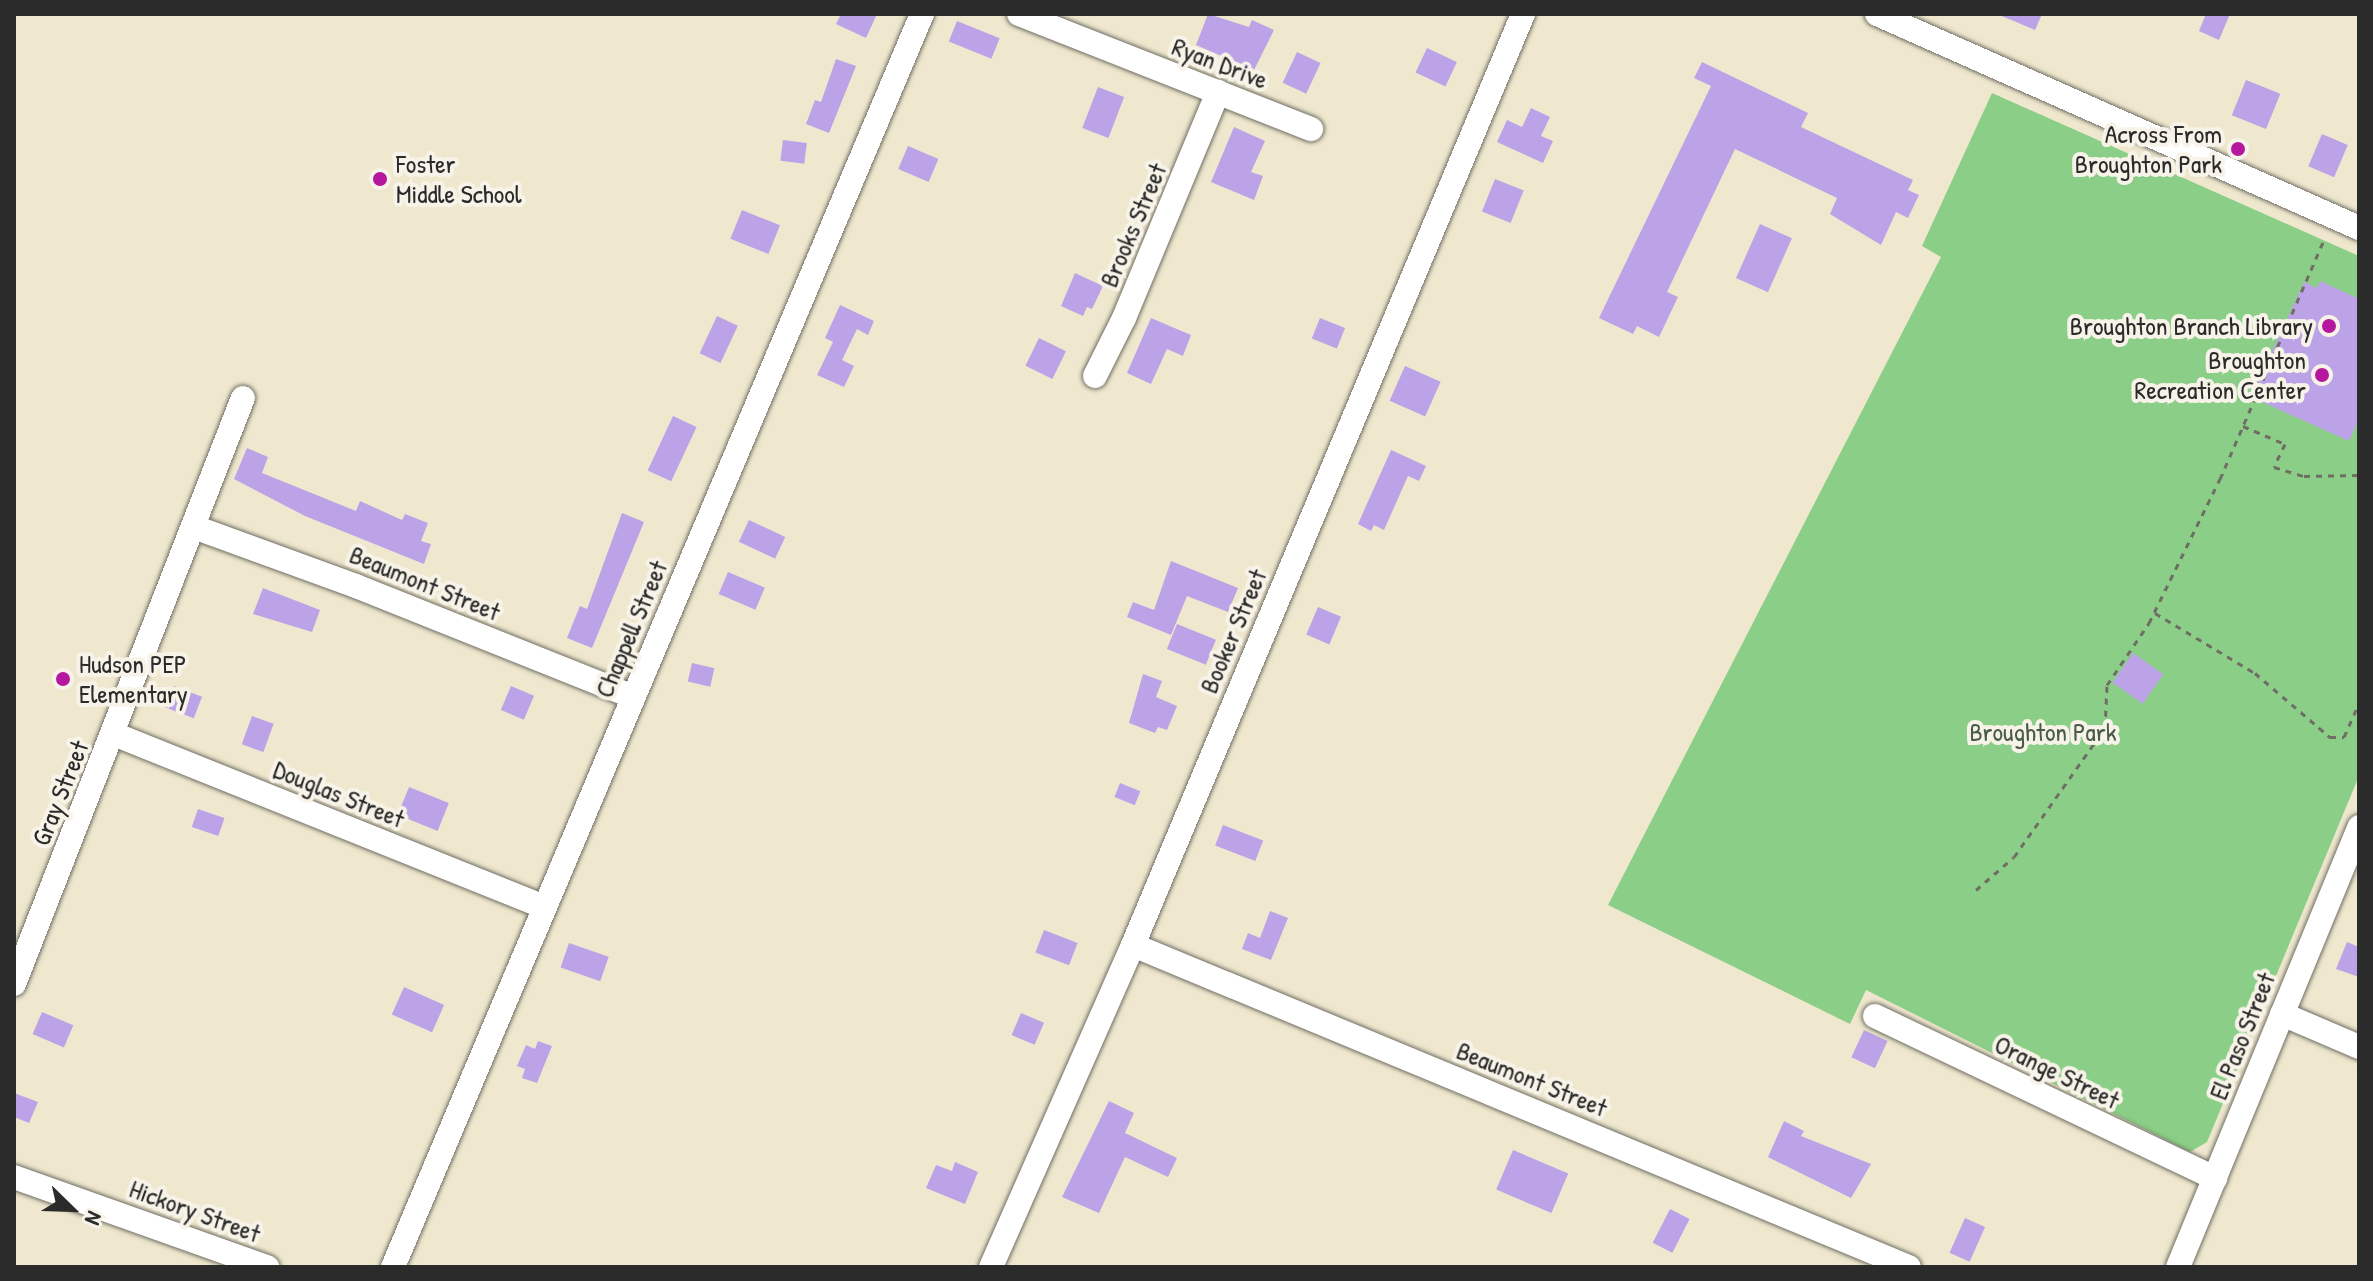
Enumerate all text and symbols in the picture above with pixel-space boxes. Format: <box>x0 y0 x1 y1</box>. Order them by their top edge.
street label: Ryan Drive <box>1168 31 1272 95</box>
place label: Across From Broughton Park <box>2075 118 2222 180</box>
marker: Across From Broughton Park <box>2229 140 2247 158</box>
place label: Foster Middle School <box>396 148 522 210</box>
street label: Brooks Street <box>1093 158 1173 292</box>
marker: Foster Middle School <box>371 170 389 188</box>
place label: Broughton Branch Library <box>2070 310 2313 342</box>
marker: Broughton Branch Library <box>2320 317 2338 335</box>
place label: Broughton Recreation Center <box>2135 344 2306 406</box>
marker: Broughton Recreation Center <box>2313 366 2331 384</box>
street label: Beaumont Street <box>345 539 505 627</box>
street label: Chappell Street <box>588 556 674 702</box>
street label: Booker Street <box>1193 564 1273 698</box>
place label: Hudson PEP Elementary <box>79 648 188 710</box>
marker: Hudson PEP Elementary <box>54 670 72 688</box>
park label: Broughton Park <box>1969 716 2117 748</box>
street label: Gray Street <box>25 736 95 850</box>
street label: Douglas Street <box>269 754 409 834</box>
street label: El Paso Street <box>2202 968 2282 1104</box>
street label: Orange Street <box>1990 1028 2124 1116</box>
street label: Beaumont Street <box>1452 1035 1612 1123</box>
north arrow <box>32 1169 112 1249</box>
street label: Hickory Street <box>125 1173 265 1249</box>
text: N <box>78 1207 110 1230</box>

